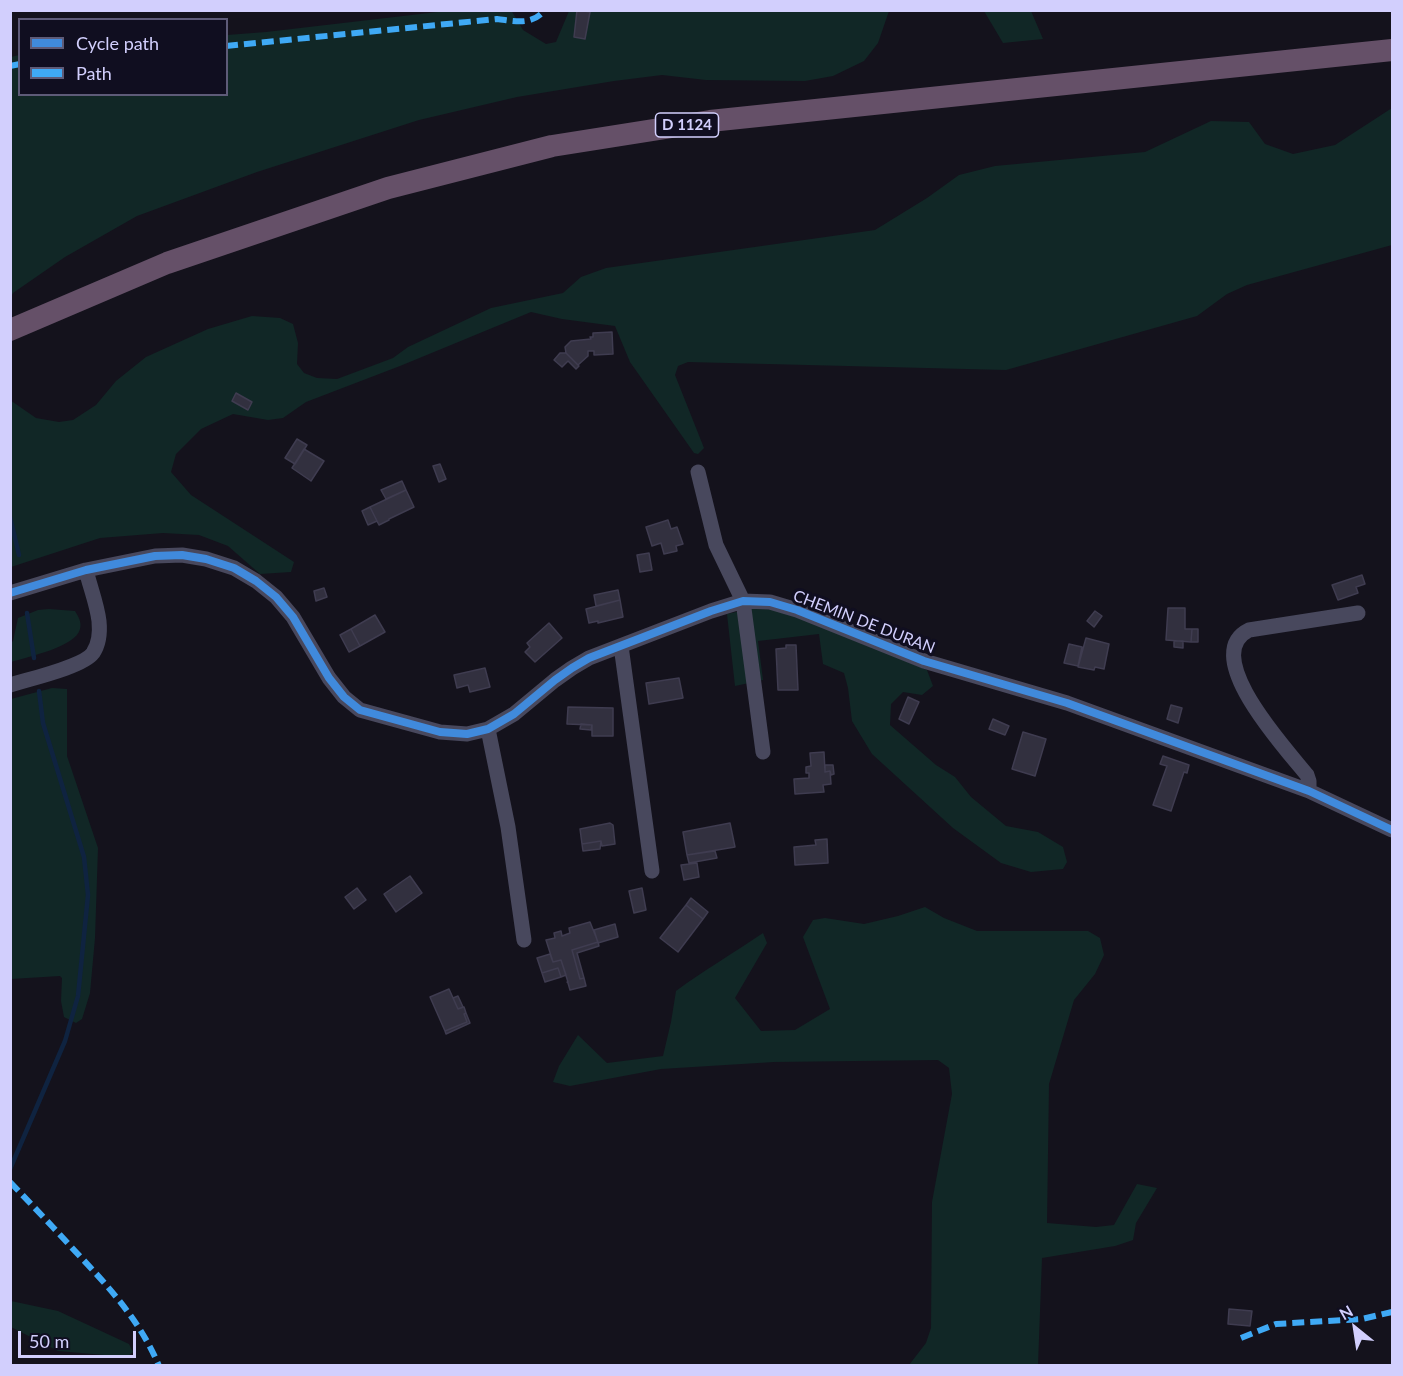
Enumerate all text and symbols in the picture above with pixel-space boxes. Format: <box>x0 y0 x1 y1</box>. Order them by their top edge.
legend <box>18 18 228 96</box>
text: Cycle path <box>76 32 159 54</box>
text: Path <box>76 62 112 84</box>
road number: D 1124 <box>656 113 718 137</box>
street label: CHEMIN DE DURAN <box>790 586 938 658</box>
north arrow <box>1325 1298 1385 1358</box>
text: N <box>1336 1301 1356 1323</box>
scale bar <box>21 1319 140 1357</box>
text: 50 m <box>29 1330 69 1352</box>

